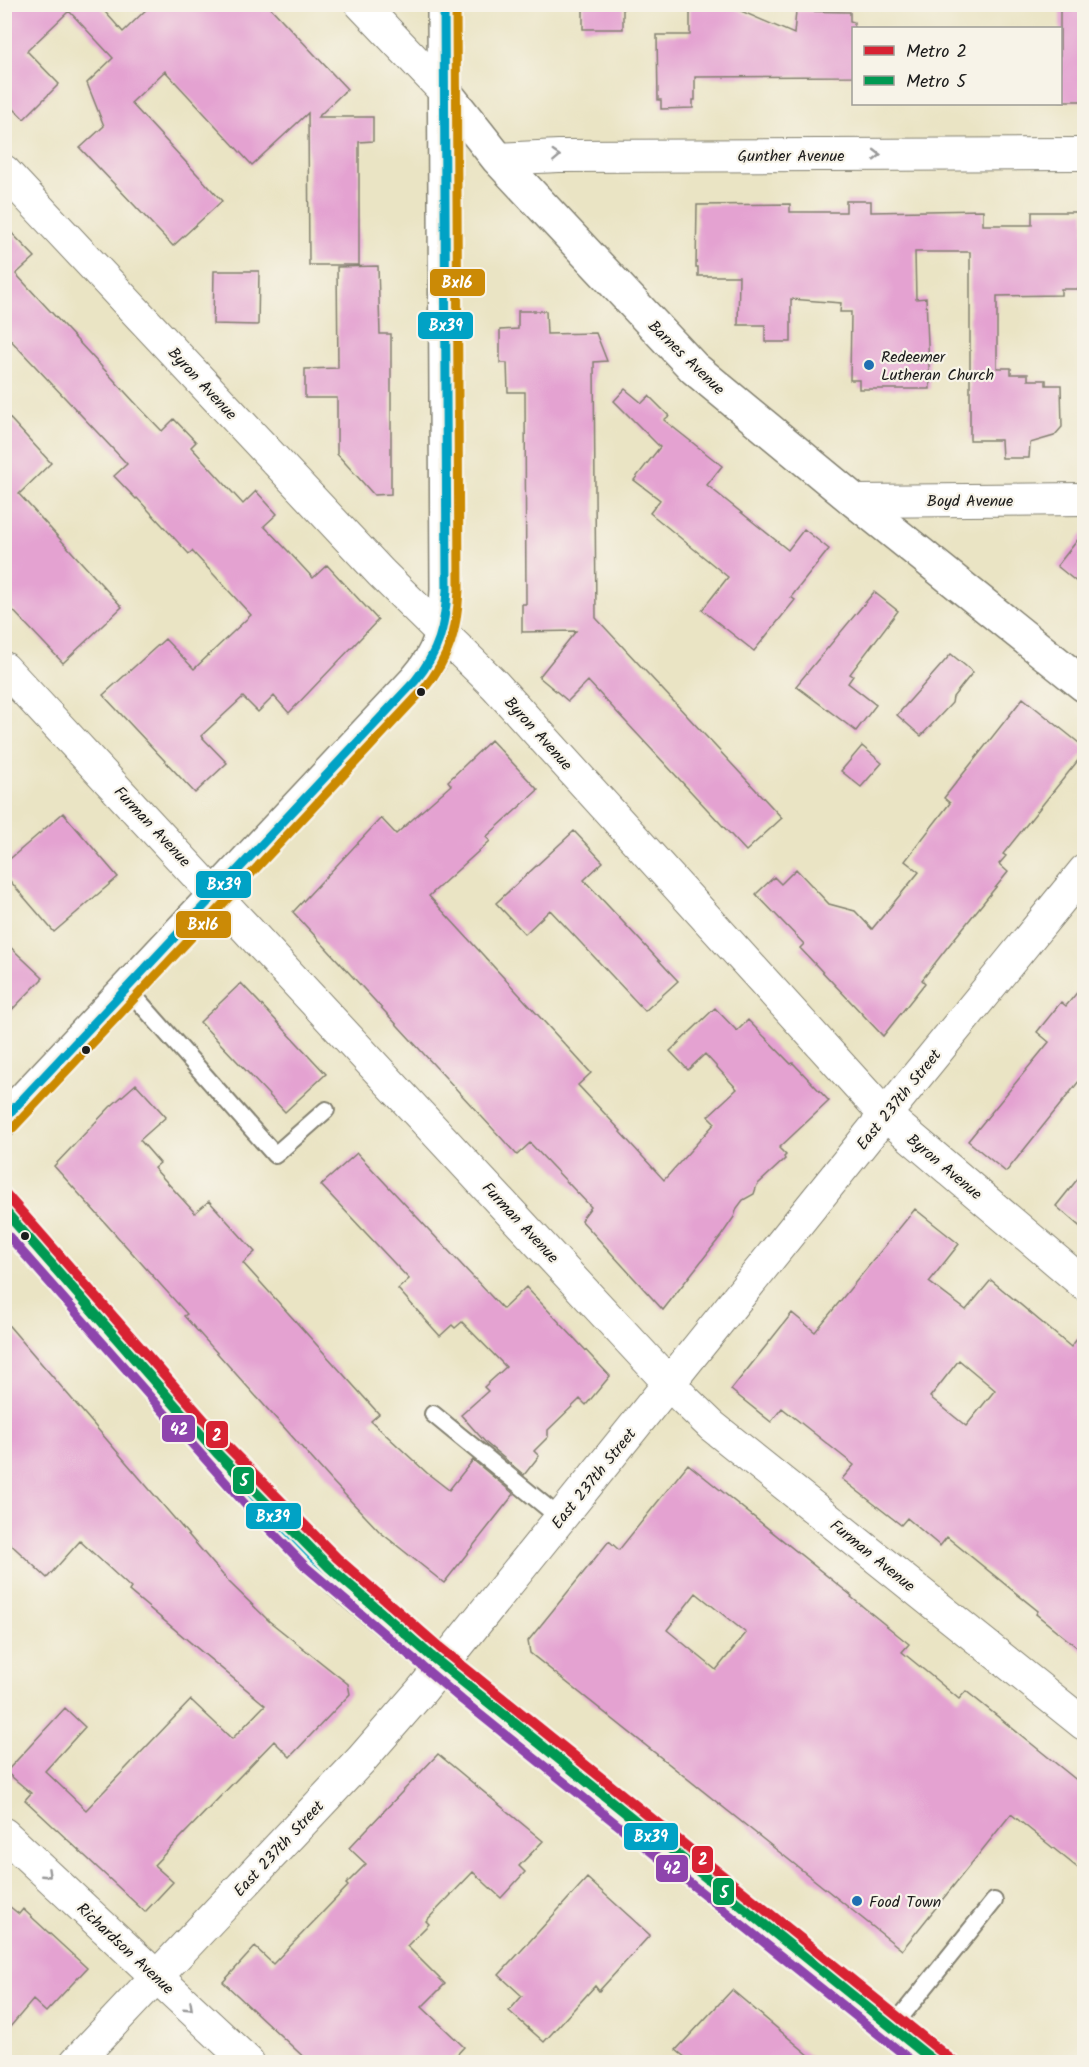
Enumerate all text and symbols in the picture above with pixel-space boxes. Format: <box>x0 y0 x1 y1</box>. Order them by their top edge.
legend <box>852 27 1062 105</box>
text: Metro 2 <box>906 38 967 67</box>
text: Metro 5 <box>906 68 968 97</box>
street label: Gunther Avenue <box>738 144 844 169</box>
one-way arrow <box>873 149 882 161</box>
one-way arrow <box>552 150 561 163</box>
line badge: Bx16 <box>429 268 486 297</box>
text: Bx16 <box>441 271 473 296</box>
line badge: Bx39 <box>417 311 474 340</box>
text: Bx39 <box>429 314 463 339</box>
street label: Barnes Avenue <box>642 315 730 401</box>
street label: Byron Avenue <box>161 342 243 426</box>
place label: Redeemer Lutheran Church <box>881 345 994 388</box>
marker: Redeemer Lutheran Church <box>862 358 876 372</box>
street label: Boyd Avenue <box>927 489 1013 514</box>
unlabelled marker <box>415 686 427 698</box>
street label: Byron Avenue <box>498 691 578 777</box>
street label: Furman Avenue <box>107 781 196 873</box>
line badge: Bx39 <box>195 870 252 899</box>
text: Bx39 <box>207 873 241 898</box>
line badge: Bx16 <box>175 910 232 939</box>
text: Bx16 <box>187 913 219 938</box>
street label: East 237th Street <box>850 1043 948 1156</box>
unlabelled marker <box>80 1044 92 1056</box>
street label: Byron Avenue <box>901 1128 987 1206</box>
street label: Furman Avenue <box>475 1177 564 1269</box>
unlabelled marker <box>19 1230 31 1242</box>
line badge: 42 <box>161 1414 196 1443</box>
text: 42 <box>170 1418 188 1443</box>
line badge: 2 <box>205 1420 229 1449</box>
street label: East 237th Street <box>545 1422 643 1535</box>
text: 2 <box>212 1424 222 1449</box>
line badge: 5 <box>232 1466 255 1495</box>
text: 5 <box>239 1469 250 1494</box>
line badge: Bx39 <box>245 1502 302 1530</box>
text: Bx39 <box>256 1505 290 1530</box>
street label: Furman Avenue <box>824 1514 920 1598</box>
street label: East 237th Street <box>228 1795 331 1903</box>
line badge: Bx39 <box>623 1822 679 1851</box>
text: Bx39 <box>634 1825 668 1850</box>
line badge: 2 <box>691 1845 714 1874</box>
text: 2 <box>698 1848 708 1873</box>
line badge: 42 <box>655 1854 689 1883</box>
text: 42 <box>663 1857 681 1882</box>
one-way arrow <box>40 1866 51 1877</box>
line badge: 5 <box>712 1877 735 1906</box>
text: 5 <box>719 1881 730 1906</box>
place label: Food Town <box>869 1890 941 1915</box>
marker: Food Town <box>850 1894 864 1908</box>
street label: Richardson Avenue <box>70 1897 179 2001</box>
one-way arrow <box>183 2000 193 2011</box>

